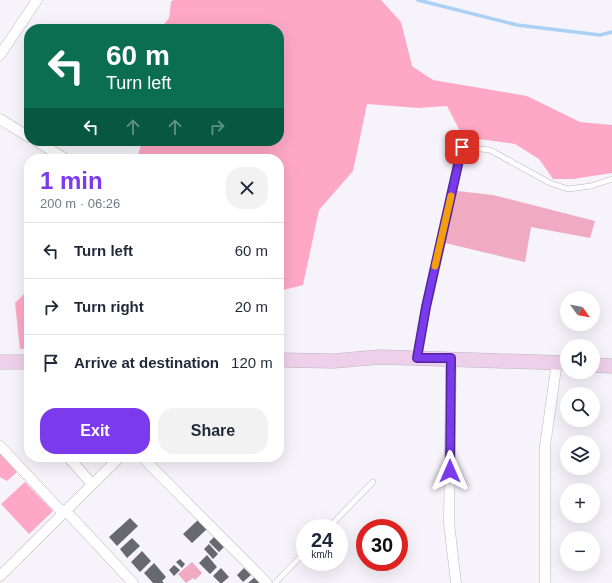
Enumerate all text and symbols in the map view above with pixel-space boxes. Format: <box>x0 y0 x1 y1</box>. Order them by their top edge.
icon: left <box>40 40 92 92</box>
text: 60 m <box>106 40 170 71</box>
text: Turn left <box>106 73 171 93</box>
icon: left <box>80 116 102 138</box>
icon: ahead <box>122 116 144 138</box>
icon: ahead <box>164 116 186 138</box>
icon: right <box>206 116 228 138</box>
pin <box>445 130 479 164</box>
icon: arrive <box>451 136 473 158</box>
text: 1 min <box>40 167 103 194</box>
button: close <box>226 167 268 209</box>
text: 200 m · 06:26 <box>40 196 120 211</box>
icon: left <box>40 240 62 262</box>
text: Turn left <box>74 242 133 259</box>
text: 60 m <box>235 242 268 259</box>
north arrow <box>560 291 600 331</box>
map controls <box>560 291 600 571</box>
icon: right <box>40 296 62 318</box>
text: Turn right <box>74 298 144 315</box>
text: 20 m <box>235 298 268 315</box>
button: sound <box>560 339 600 379</box>
icon: arrive <box>40 352 62 374</box>
text: Arrive at destination <box>74 354 219 371</box>
text: 120 m <box>231 354 273 371</box>
button: search <box>560 387 600 427</box>
button: Exit <box>40 408 150 454</box>
button: Share <box>158 408 268 454</box>
button: layers <box>560 435 600 475</box>
position arrow <box>429 450 471 492</box>
button: + <box>560 483 600 523</box>
speed limit sign: 30 <box>356 519 408 571</box>
text: 24 <box>311 529 333 551</box>
button: − <box>560 531 600 571</box>
text: km/h <box>311 549 333 560</box>

